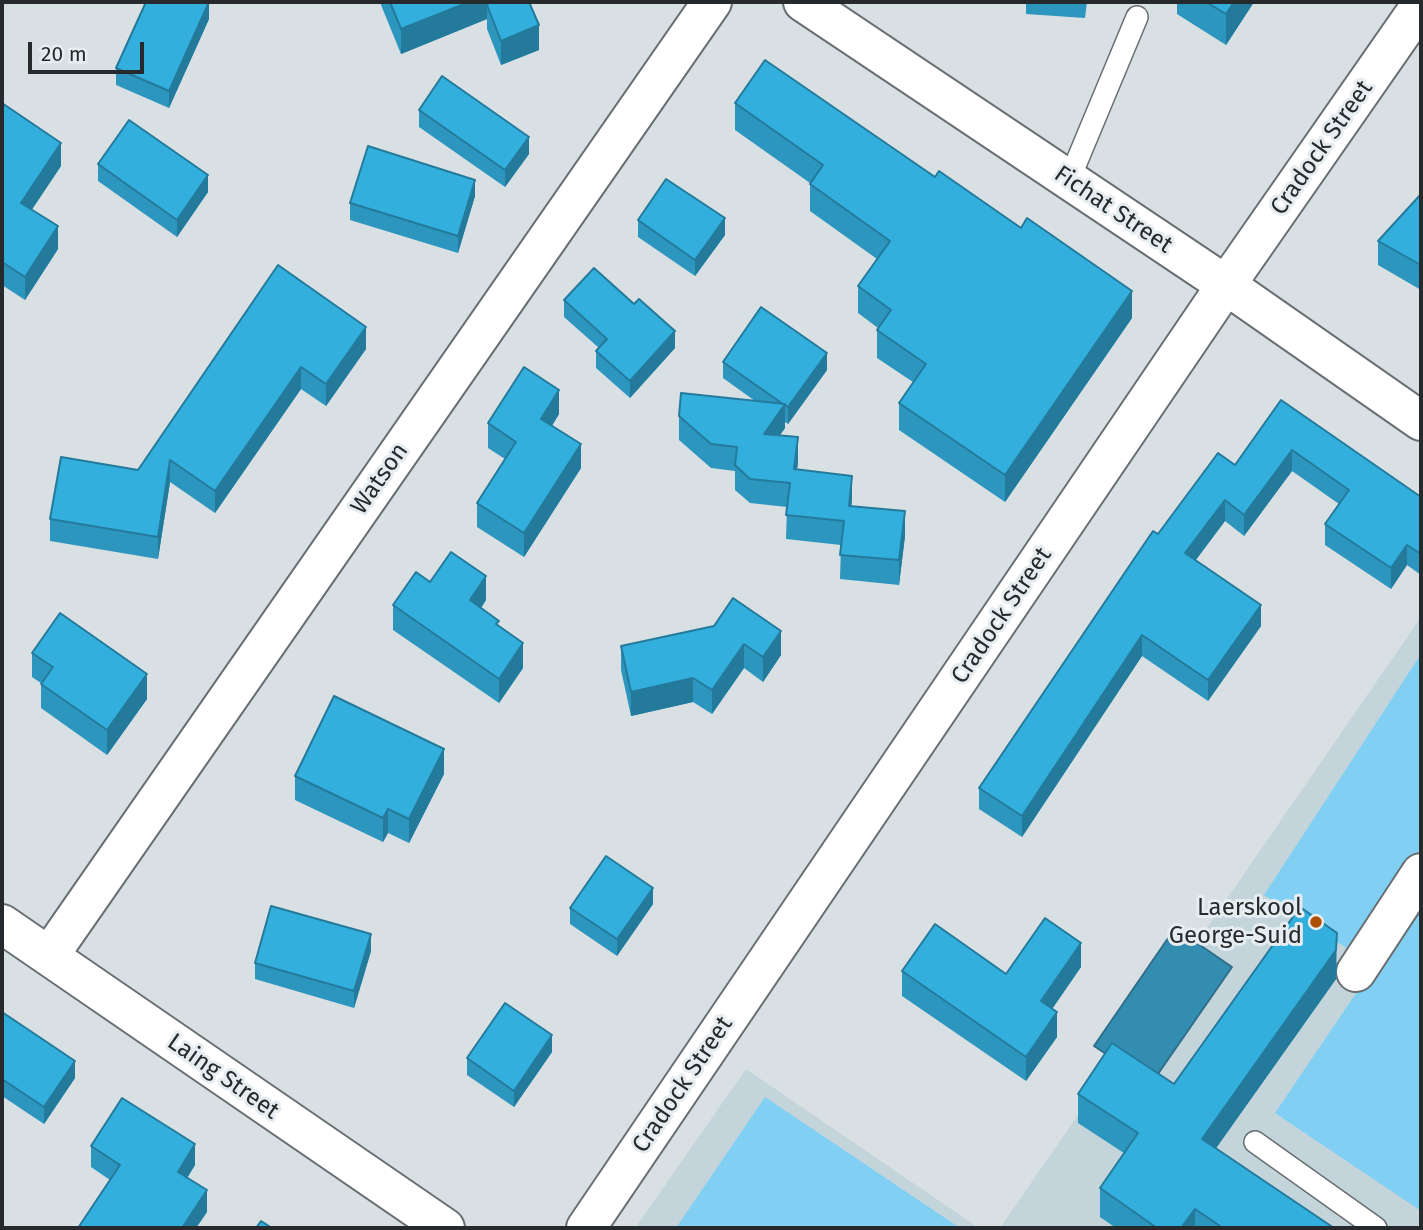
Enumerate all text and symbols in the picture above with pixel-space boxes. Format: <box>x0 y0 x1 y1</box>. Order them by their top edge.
scale bar <box>32 28 147 72</box>
text: 20 m <box>41 41 87 67</box>
street label: Cradock Street <box>1265 75 1379 221</box>
street label: Fichat Street <box>1048 160 1178 260</box>
street label: Watson <box>345 438 415 520</box>
street label: Cradock Street <box>946 542 1058 690</box>
place label: Laerskool George-Suid <box>1169 894 1302 950</box>
marker: Laerskool George-Suid <box>1308 914 1324 930</box>
street label: Cradock Street <box>627 1011 739 1159</box>
street label: Laing Street <box>162 1028 284 1126</box>

